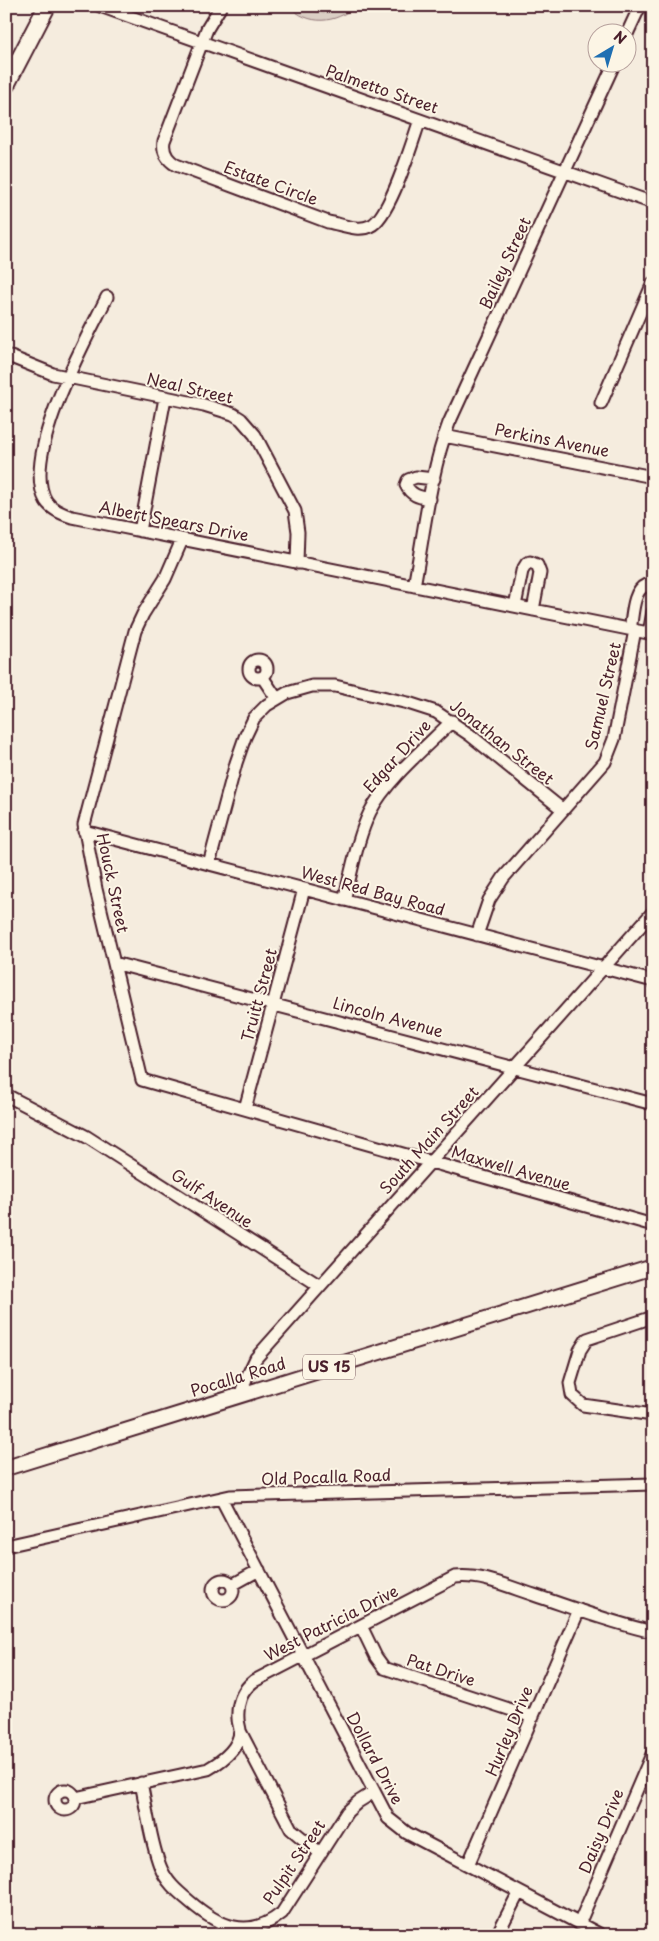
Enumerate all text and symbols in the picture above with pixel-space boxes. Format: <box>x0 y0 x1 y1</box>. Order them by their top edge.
north arrow <box>586 22 636 72</box>
text: N <box>609 26 631 49</box>
street label: Palmetto Street <box>323 58 442 119</box>
street label: Estate Circle <box>221 154 322 210</box>
street label: Bailey Street <box>472 212 536 313</box>
street label: Neal Street <box>145 365 236 409</box>
street label: Perkins Avenue <box>493 416 612 462</box>
street label: Albert Spears Drive <box>97 494 251 546</box>
street label: Samuel Street <box>578 639 626 752</box>
street label: Jonathan Street <box>445 693 560 790</box>
street label: Edgar Drive <box>357 713 436 797</box>
street label: Houck Street <box>92 831 136 935</box>
street label: West Red Bay Road <box>299 859 448 921</box>
street label: Truitt Street <box>234 945 282 1044</box>
street label: Lincoln Avenue <box>330 990 446 1042</box>
street label: South Main Street <box>373 1080 483 1199</box>
street label: Maxwell Avenue <box>449 1139 574 1196</box>
street label: Gulf Avenue <box>167 1162 258 1233</box>
street label: Pocalla Road <box>187 1350 288 1402</box>
road number: US 15 <box>303 1354 355 1380</box>
street label: Old Pocalla Road <box>261 1462 391 1490</box>
street label: West Patricia Drive <box>259 1578 402 1666</box>
street label: Pat Drive <box>404 1647 479 1691</box>
street label: Hurley Drive <box>478 1682 538 1779</box>
street label: Dollard Drive <box>341 1707 411 1808</box>
street label: Daisy Drive <box>571 1785 629 1877</box>
street label: Pulpit Street <box>256 1814 331 1909</box>

